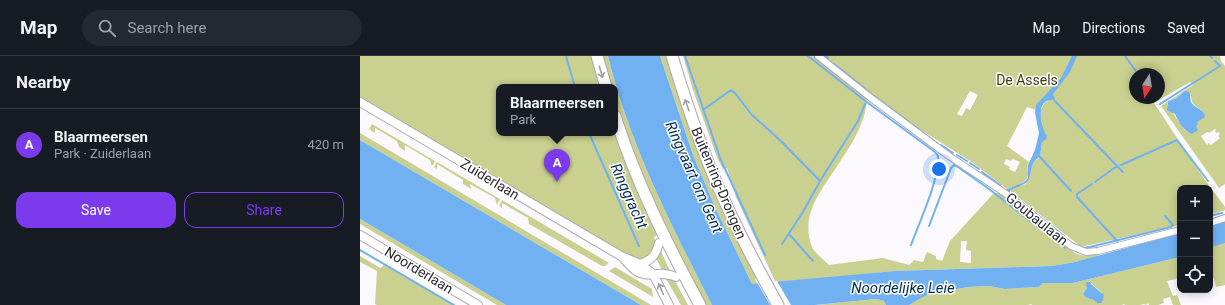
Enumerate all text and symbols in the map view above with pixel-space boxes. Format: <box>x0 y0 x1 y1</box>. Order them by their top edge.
search box <box>82 10 362 46</box>
text: Map <box>20 16 58 39</box>
icon: search <box>96 17 118 39</box>
text: Search here <box>128 19 206 37</box>
text: Map <box>1033 20 1060 36</box>
text: Directions <box>1082 20 1145 36</box>
text: Saved <box>1167 20 1205 36</box>
one-way arrow <box>598 65 605 78</box>
north arrow <box>1129 68 1165 104</box>
text: Nearby <box>16 72 71 92</box>
park label: De Assels <box>996 72 1058 88</box>
popup <box>496 84 618 136</box>
text: Blaarmeersen <box>510 94 604 112</box>
one-way arrow <box>683 99 690 112</box>
text: Park <box>510 112 536 127</box>
water label: Ringvaart om Gent <box>661 118 727 236</box>
street label: Buitenring-Drongen <box>688 125 750 241</box>
text: Blaarmeersen <box>54 128 148 146</box>
text: A <box>25 137 33 152</box>
text: 420 m <box>307 137 344 152</box>
text: Park · Zuiderlaan <box>54 146 151 161</box>
pin: A <box>544 149 570 182</box>
street label: Zuiderlaan <box>458 155 522 203</box>
your location <box>929 159 949 179</box>
water label: Ringgracht <box>607 160 652 232</box>
map controls <box>1177 185 1213 293</box>
button: + <box>1177 185 1213 221</box>
street label: Goubaulaan <box>1003 189 1071 249</box>
button: Save <box>16 192 176 228</box>
button: Share <box>184 192 344 228</box>
button: − <box>1177 221 1213 257</box>
street label: Noorderlaan <box>382 243 456 297</box>
button: locate <box>1177 257 1213 293</box>
water label: Noordelijke Leie <box>851 279 955 297</box>
one-way arrow <box>657 284 665 296</box>

